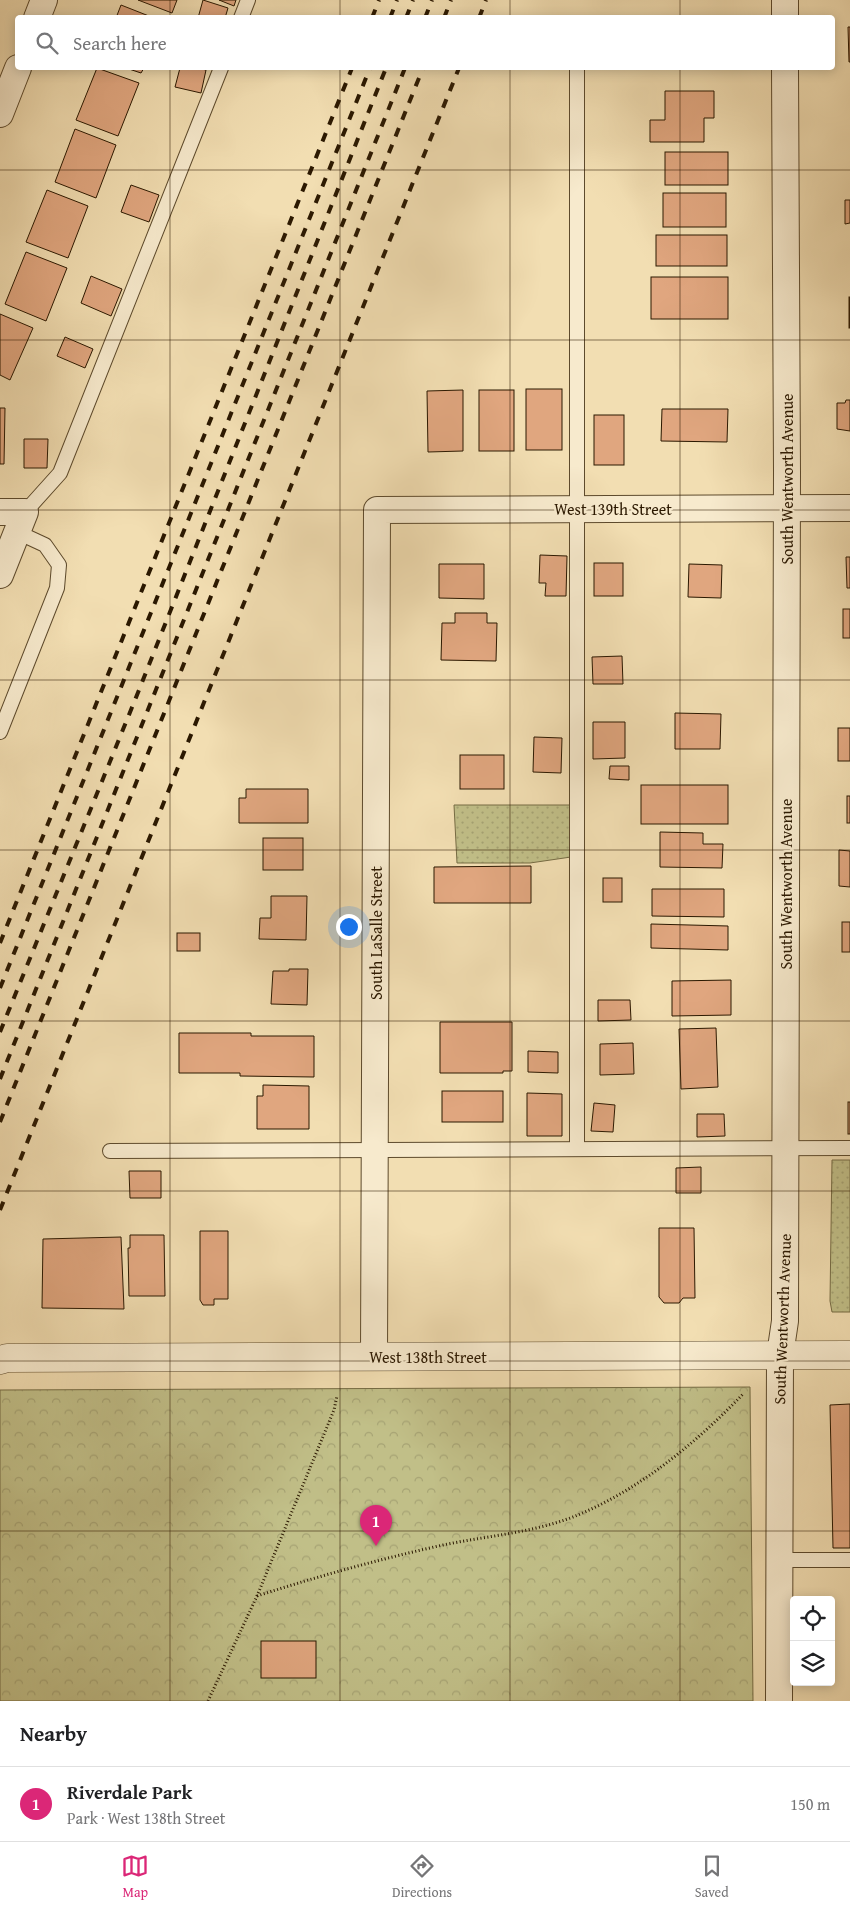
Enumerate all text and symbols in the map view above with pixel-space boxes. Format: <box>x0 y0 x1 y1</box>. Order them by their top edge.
search box <box>15 15 835 70</box>
icon: search <box>33 29 61 57</box>
text: Search here <box>73 29 167 57</box>
street label: South Wentworth Avenue <box>775 393 799 565</box>
street label: West 139th Street <box>554 497 672 521</box>
street label: South Wentworth Avenue <box>774 798 798 970</box>
street label: South LaSalle Street <box>364 866 388 1000</box>
your location <box>336 914 362 940</box>
street label: South Wentworth Avenue <box>767 1233 797 1405</box>
street label: West 138th Street <box>369 1345 487 1369</box>
pin: 1 <box>360 1505 392 1546</box>
map controls <box>790 1596 835 1686</box>
button: locate <box>790 1596 835 1641</box>
button: layers <box>790 1641 835 1686</box>
text: Nearby <box>20 1718 87 1749</box>
text: Riverdale Park <box>67 1778 192 1806</box>
text: 1 <box>32 1792 40 1816</box>
text: 150 m <box>790 1792 830 1816</box>
text: Park · West 138th Street <box>67 1806 225 1830</box>
tab: Map <box>121 1852 149 1902</box>
tab: Directions <box>392 1852 452 1902</box>
tab: Saved <box>695 1852 729 1902</box>

